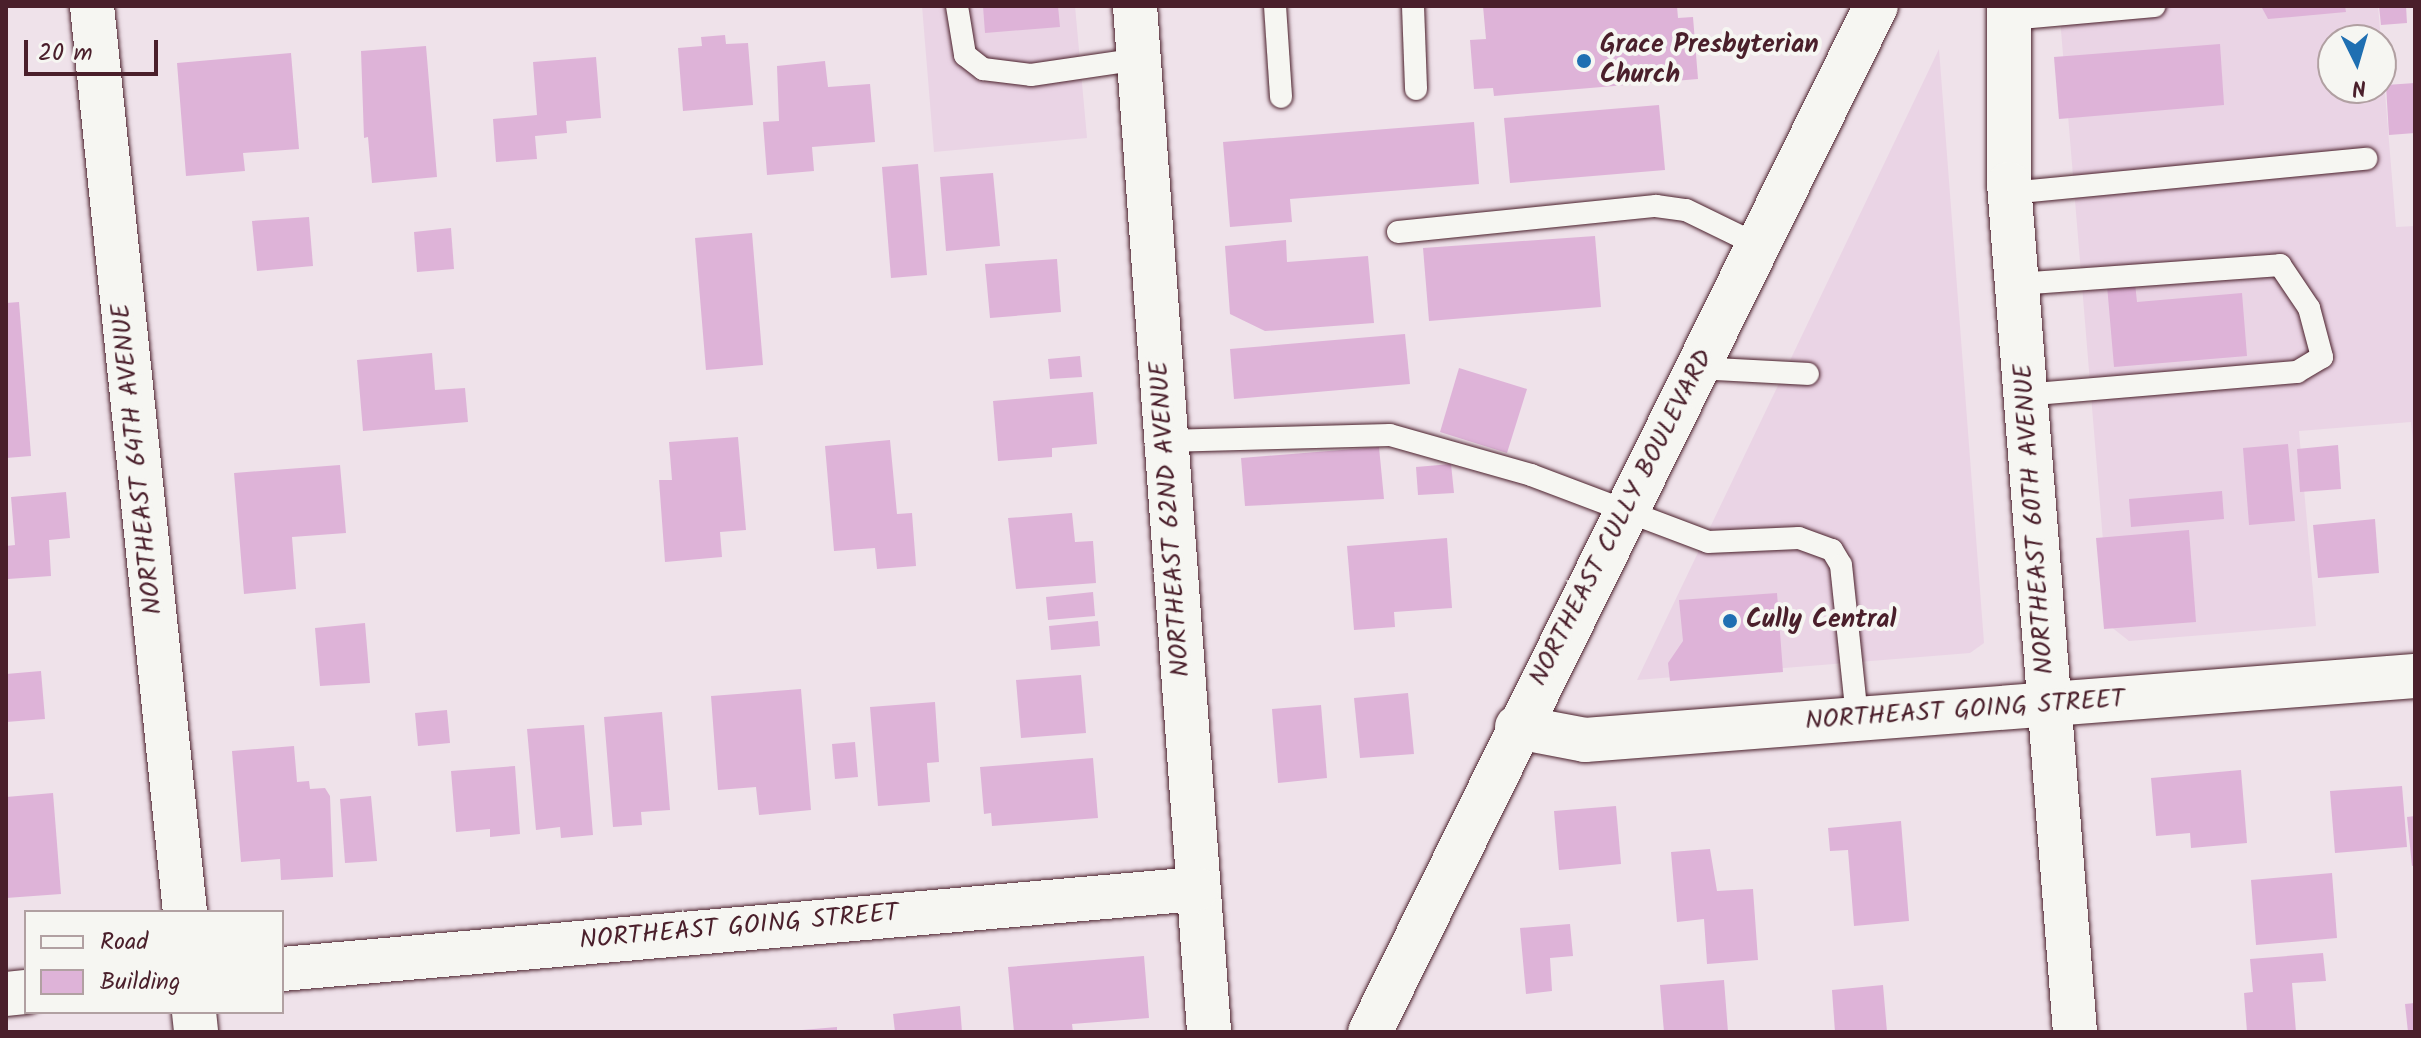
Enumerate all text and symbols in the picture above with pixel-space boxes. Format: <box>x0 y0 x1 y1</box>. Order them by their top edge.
scale bar <box>28 24 162 74</box>
north arrow <box>2317 24 2397 104</box>
place label: Grace Presbyterian Church <box>1600 30 1819 92</box>
text: 20 m <box>38 34 93 73</box>
marker: Grace Presbyterian Church <box>1575 52 1593 70</box>
text: N <box>2351 68 2367 104</box>
street label: NORTHEAST 64TH AVENUE <box>106 302 170 616</box>
street label: NORTHEAST CULLY BOULEVARD <box>1523 345 1721 691</box>
street label: NORTHEAST 62ND AVENUE <box>1144 360 1198 678</box>
street label: NORTHEAST 60TH AVENUE <box>2009 362 2061 676</box>
place label: Cully Central <box>1746 605 1896 637</box>
marker: Cully Central <box>1721 612 1739 630</box>
street label: NORTHEAST GOING STREET <box>1804 684 2126 738</box>
street label: NORTHEAST GOING STREET <box>578 899 900 957</box>
legend <box>24 910 284 1014</box>
text: Road <box>100 923 148 962</box>
text: Building <box>100 963 180 1002</box>

